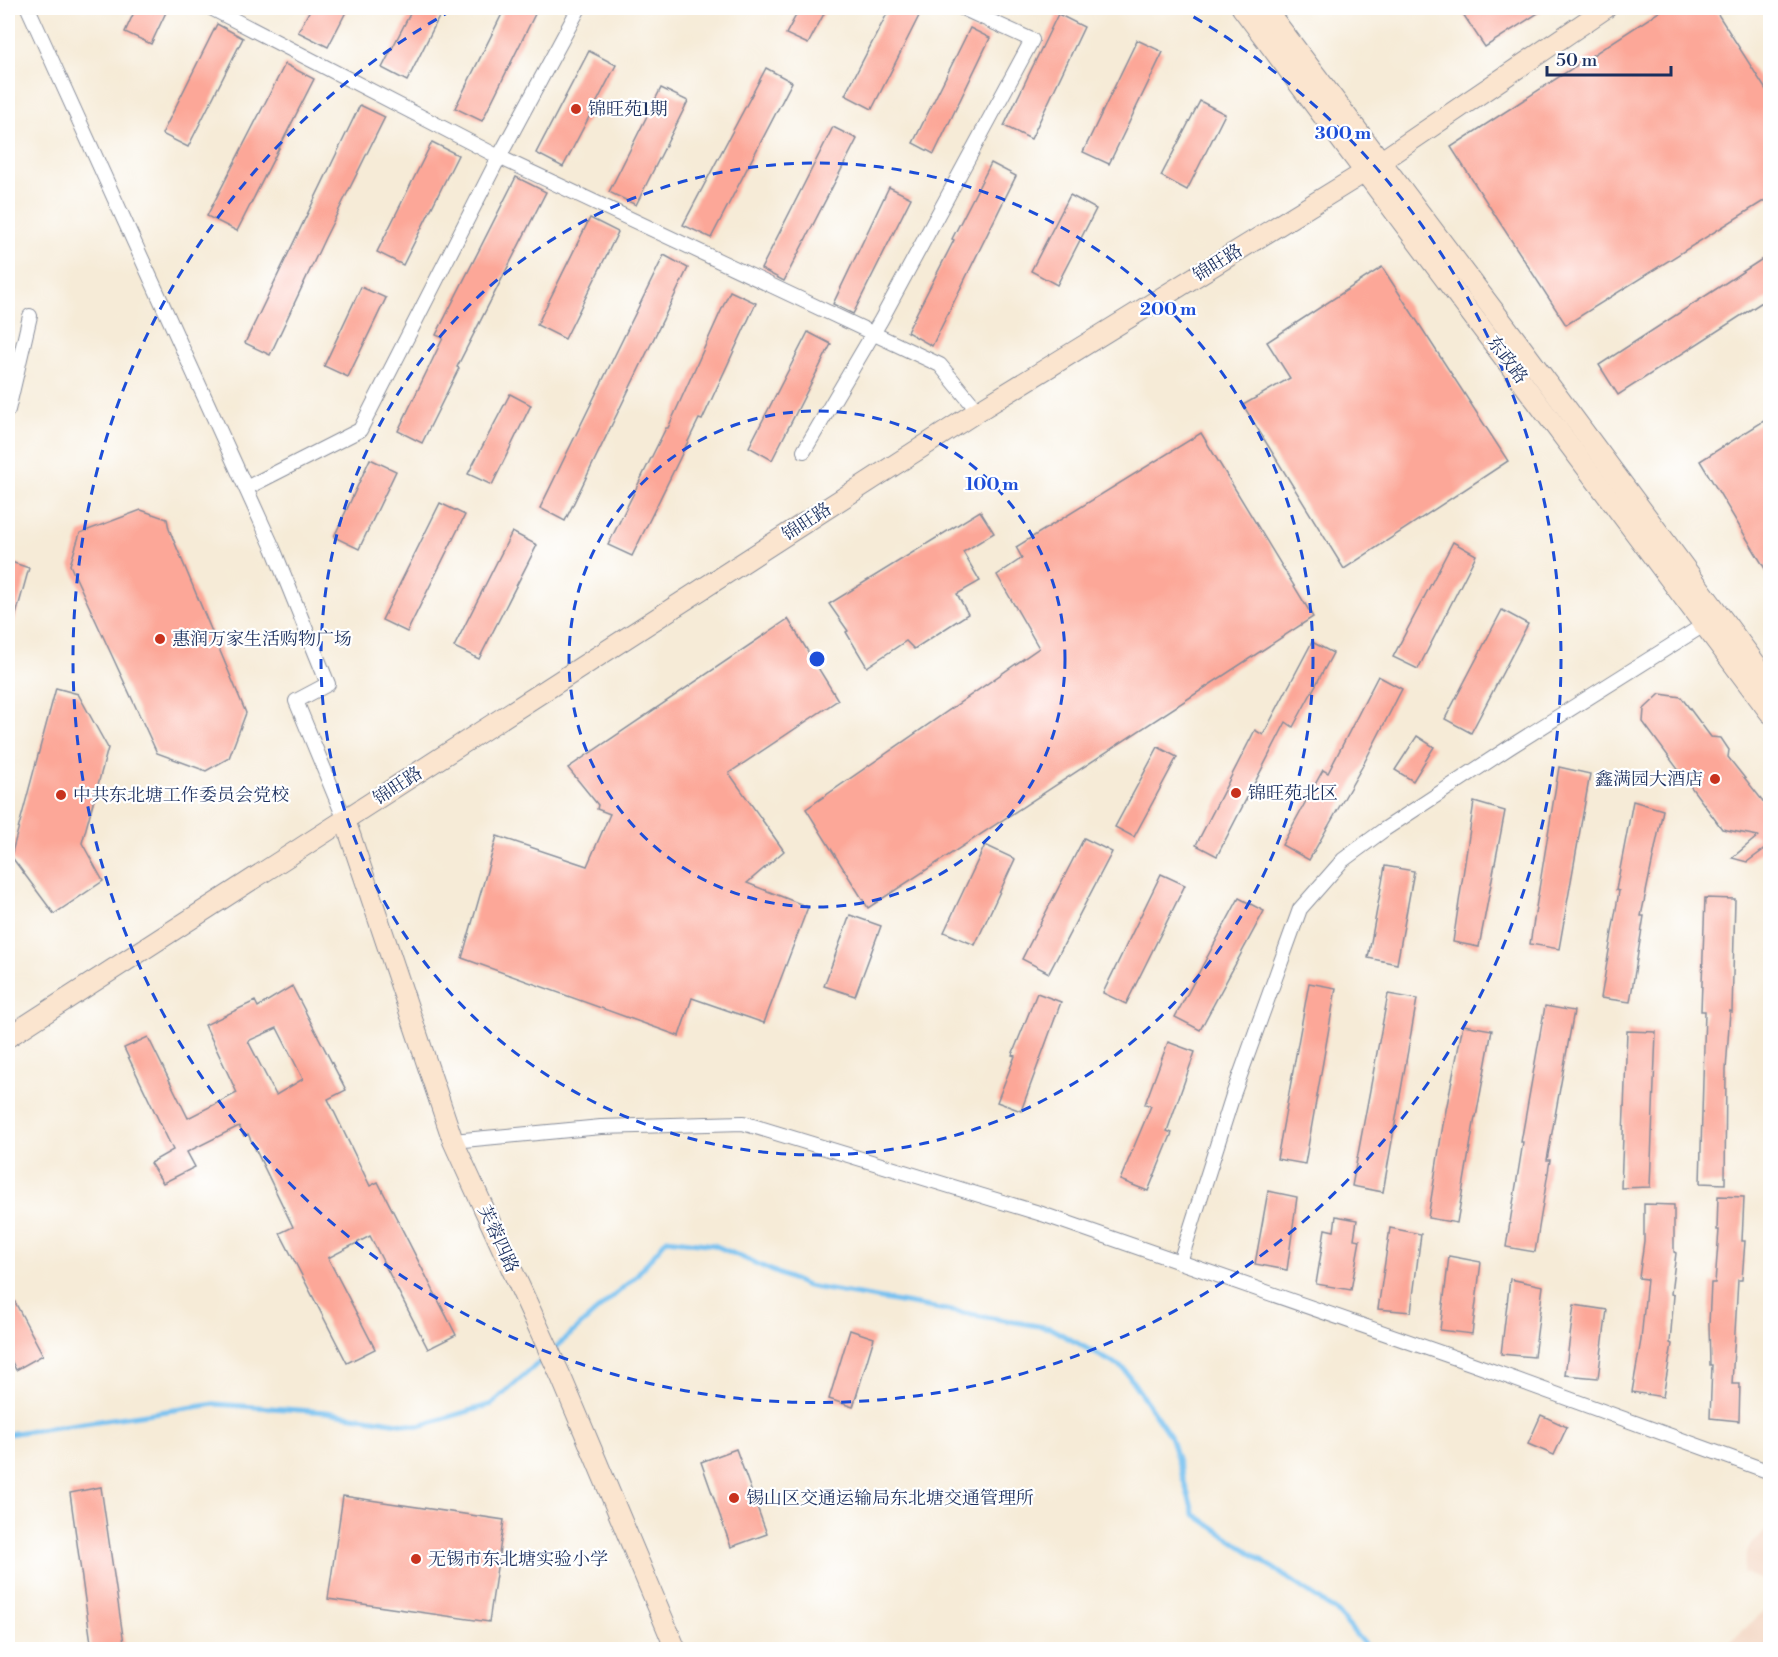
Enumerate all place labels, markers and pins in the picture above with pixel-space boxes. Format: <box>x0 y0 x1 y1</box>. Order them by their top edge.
place label: 锦旺苑1期 <box>588 98 668 121</box>
marker: 锦旺苑1期 <box>569 102 583 116</box>
place label: 惠润万家生活购物广场 <box>172 628 352 651</box>
marker: 惠润万家生活购物广场 <box>153 632 167 646</box>
centre of rings <box>807 649 827 669</box>
place label: 鑫满园大酒店 <box>1595 768 1703 791</box>
marker: 鑫满园大酒店 <box>1708 772 1722 786</box>
place label: 锦旺苑北区 <box>1248 782 1338 805</box>
place label: 中共东北塘工作委员会党校 <box>73 784 289 807</box>
marker: 锦旺苑北区 <box>1229 786 1243 800</box>
marker: 中共东北塘工作委员会党校 <box>54 788 68 802</box>
place label: 锡山区交通运输局东北塘交通管理所 <box>746 1487 1034 1510</box>
marker: 锡山区交通运输局东北塘交通管理所 <box>727 1491 741 1505</box>
place label: 无锡市东北塘实验小学 <box>428 1548 608 1571</box>
marker: 无锡市东北塘实验小学 <box>409 1552 423 1566</box>

